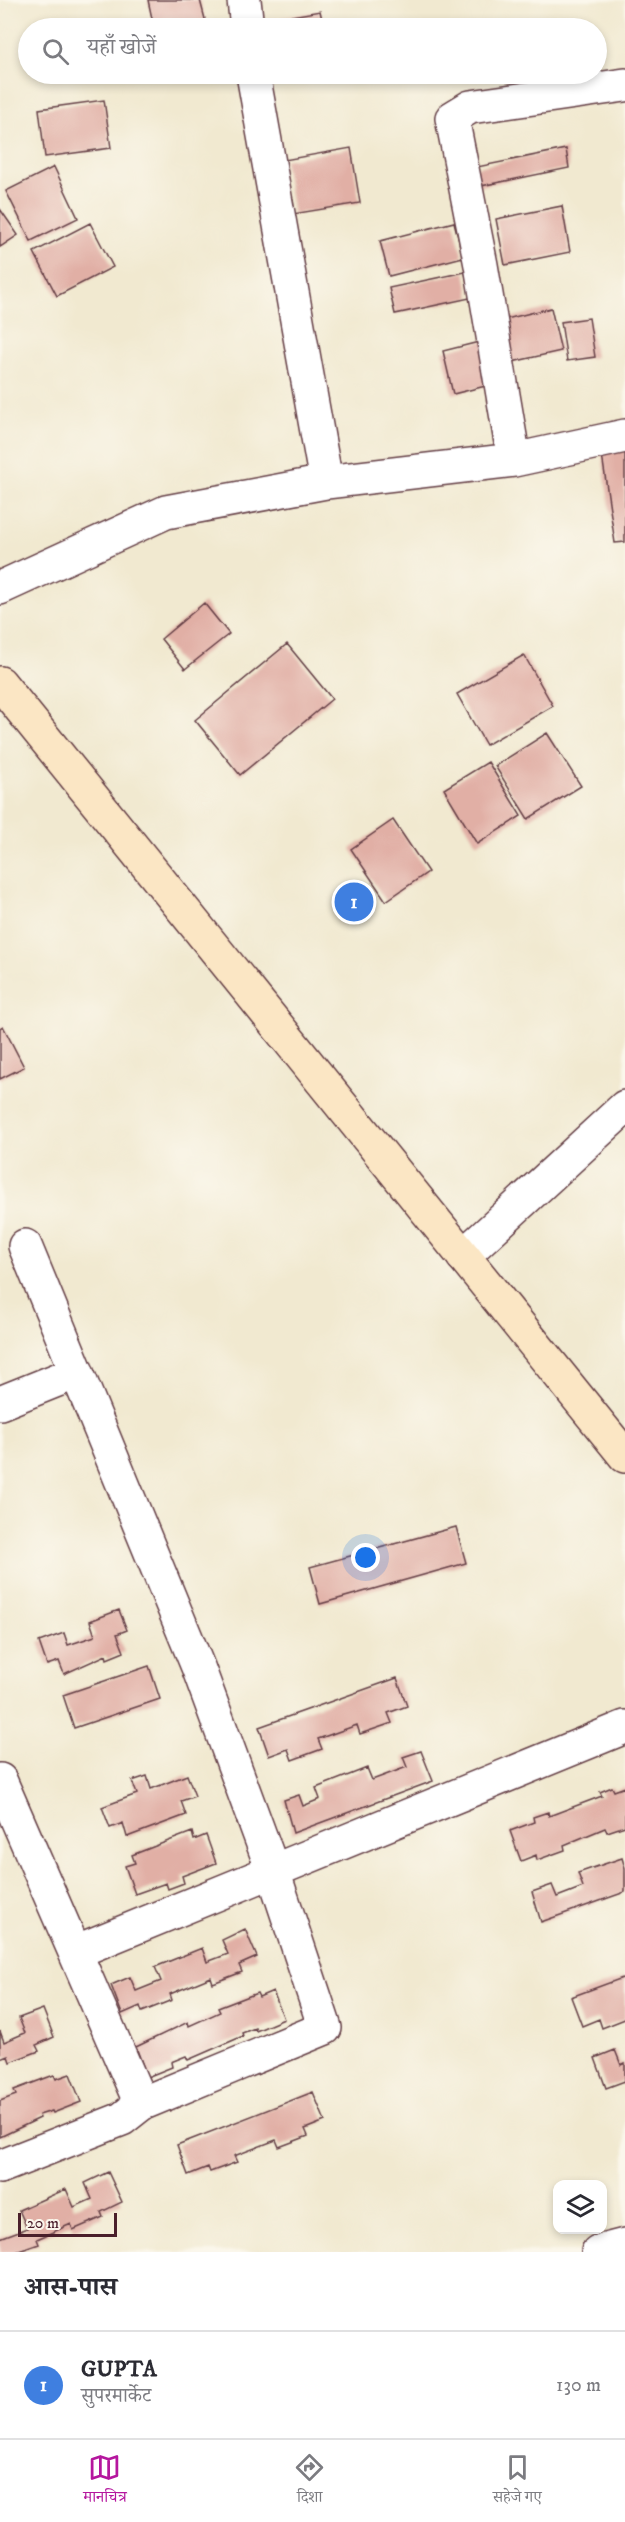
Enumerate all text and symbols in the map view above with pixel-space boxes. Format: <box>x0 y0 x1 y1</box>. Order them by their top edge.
search box <box>18 18 607 84</box>
text: यहाँ खोजें <box>87 34 156 61</box>
icon: search <box>39 35 72 68</box>
pin: 1 <box>334 880 374 924</box>
your location <box>351 1543 380 1572</box>
map controls <box>553 2180 607 2234</box>
button: layers <box>553 2180 607 2234</box>
scale bar <box>18 2210 117 2238</box>
text: 20 m <box>27 2213 59 2233</box>
text: आस-पास <box>24 2271 117 2304</box>
text: GUPTA <box>81 2356 157 2383</box>
text: 1 <box>40 2373 47 2398</box>
text: 130 m <box>556 2373 601 2398</box>
text: सुपरमार्केट <box>81 2384 151 2409</box>
tab: मानचित्र <box>83 2451 127 2512</box>
tab: दिशा <box>293 2451 326 2512</box>
tab: सहेजे गए <box>493 2451 542 2512</box>

